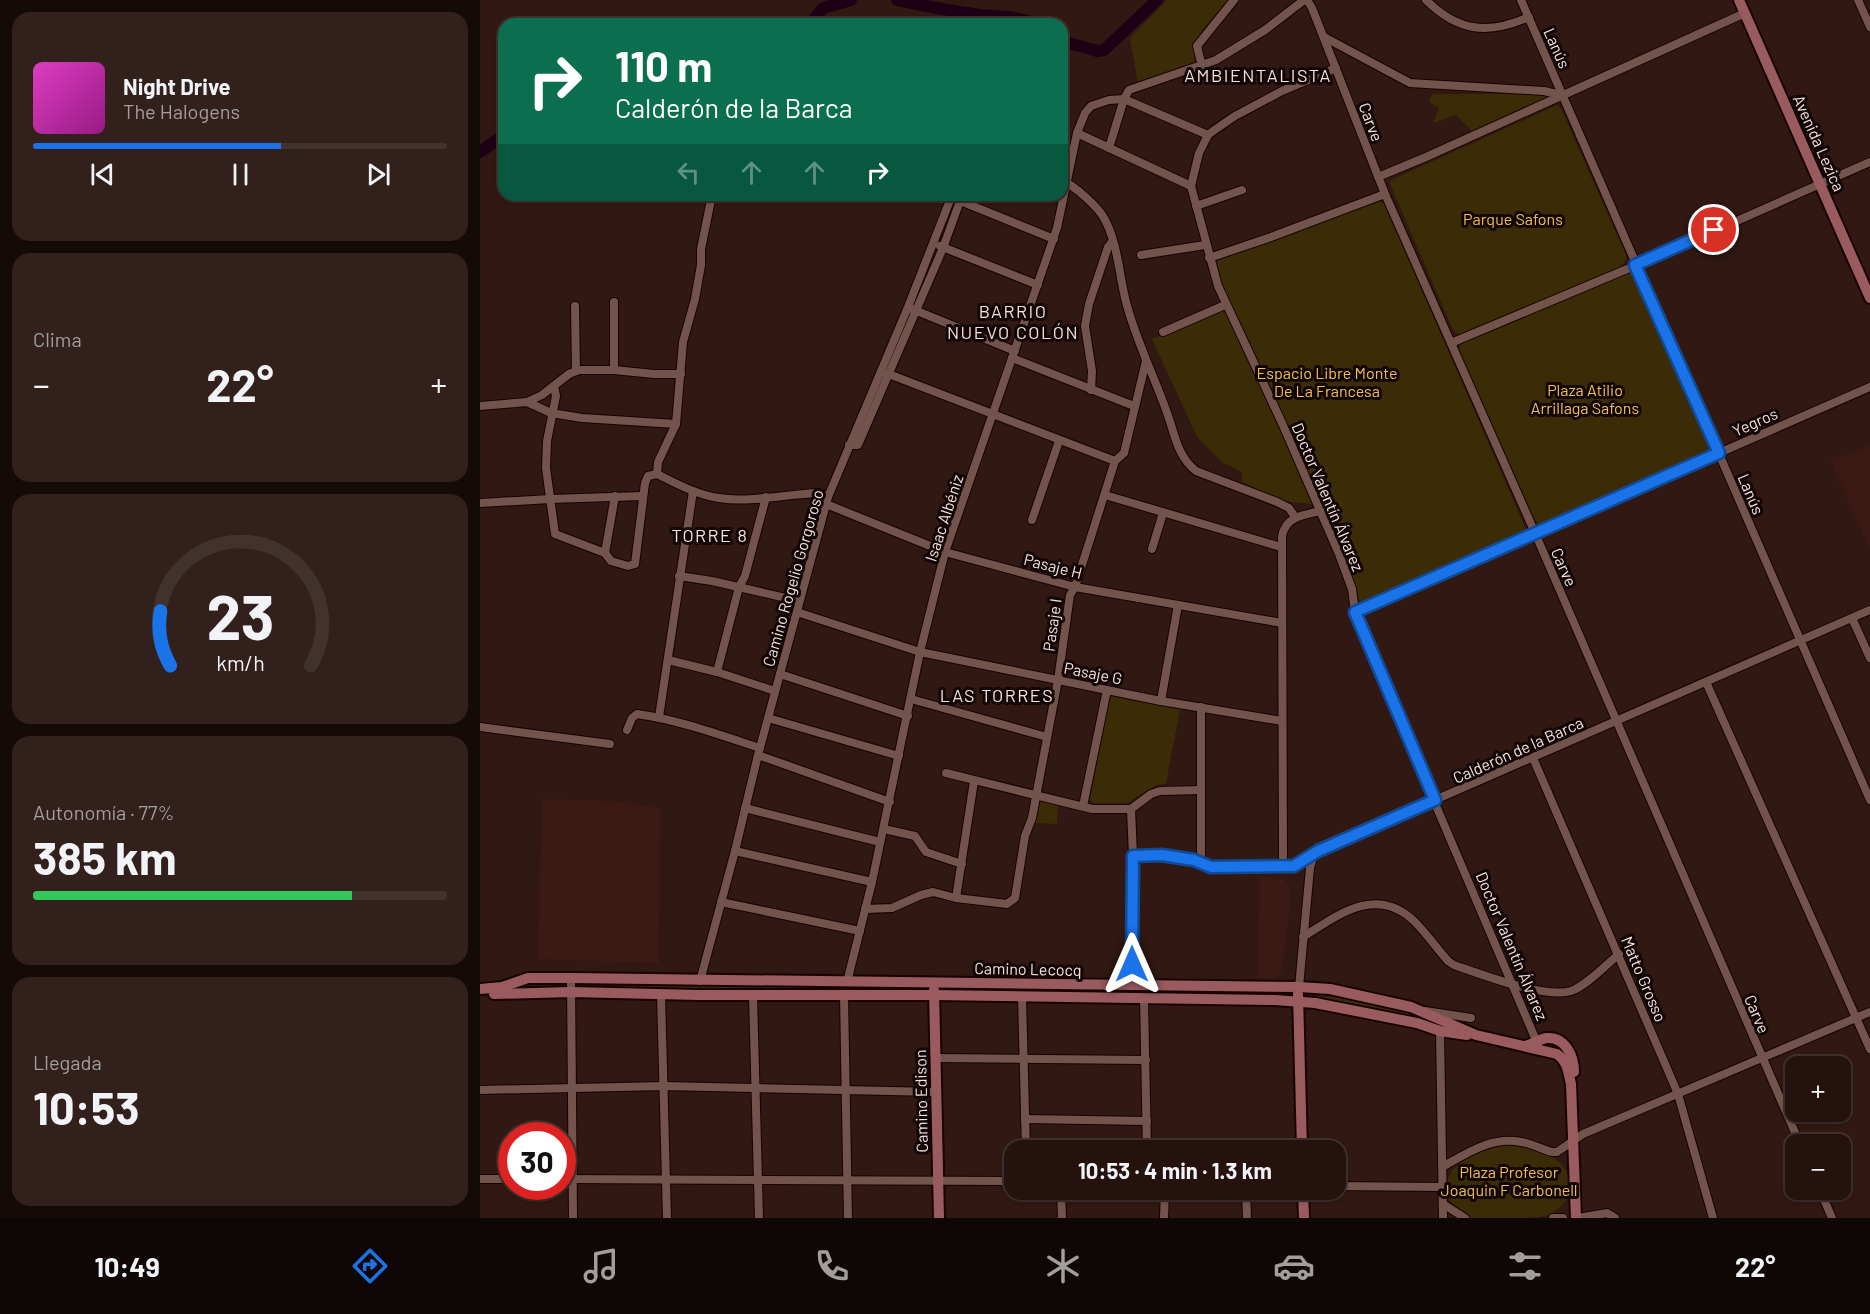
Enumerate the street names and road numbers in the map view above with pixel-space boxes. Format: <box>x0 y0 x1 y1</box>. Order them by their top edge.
street label: Lanús <box>1540 25 1575 71</box>
street label: Avenida Lezica <box>1790 92 1849 194</box>
street label: Carve <box>1355 100 1387 144</box>
street label: Yegros <box>1729 403 1780 440</box>
street label: Doctor Valentín Álvarez <box>1289 420 1368 574</box>
street label: Lanús <box>1734 471 1768 517</box>
street label: Isaac Albéniz <box>921 472 966 564</box>
street label: Camino Rogelio Gorgoroso <box>758 487 827 668</box>
street label: Carve <box>1548 545 1581 589</box>
street label: Pasaje H <box>1022 549 1084 582</box>
street label: Pasaje I <box>1038 597 1065 653</box>
street label: Pasaje G <box>1062 658 1124 687</box>
street label: Calderón de la Barca <box>1450 712 1586 787</box>
street label: Doctor Valentín Álvarez <box>1473 869 1552 1023</box>
street label: Matto Grosso <box>1618 933 1671 1024</box>
street label: Camino Lecocq <box>974 958 1082 979</box>
street label: Carve <box>1741 992 1774 1036</box>
street label: Camino Edison <box>910 1049 931 1153</box>

